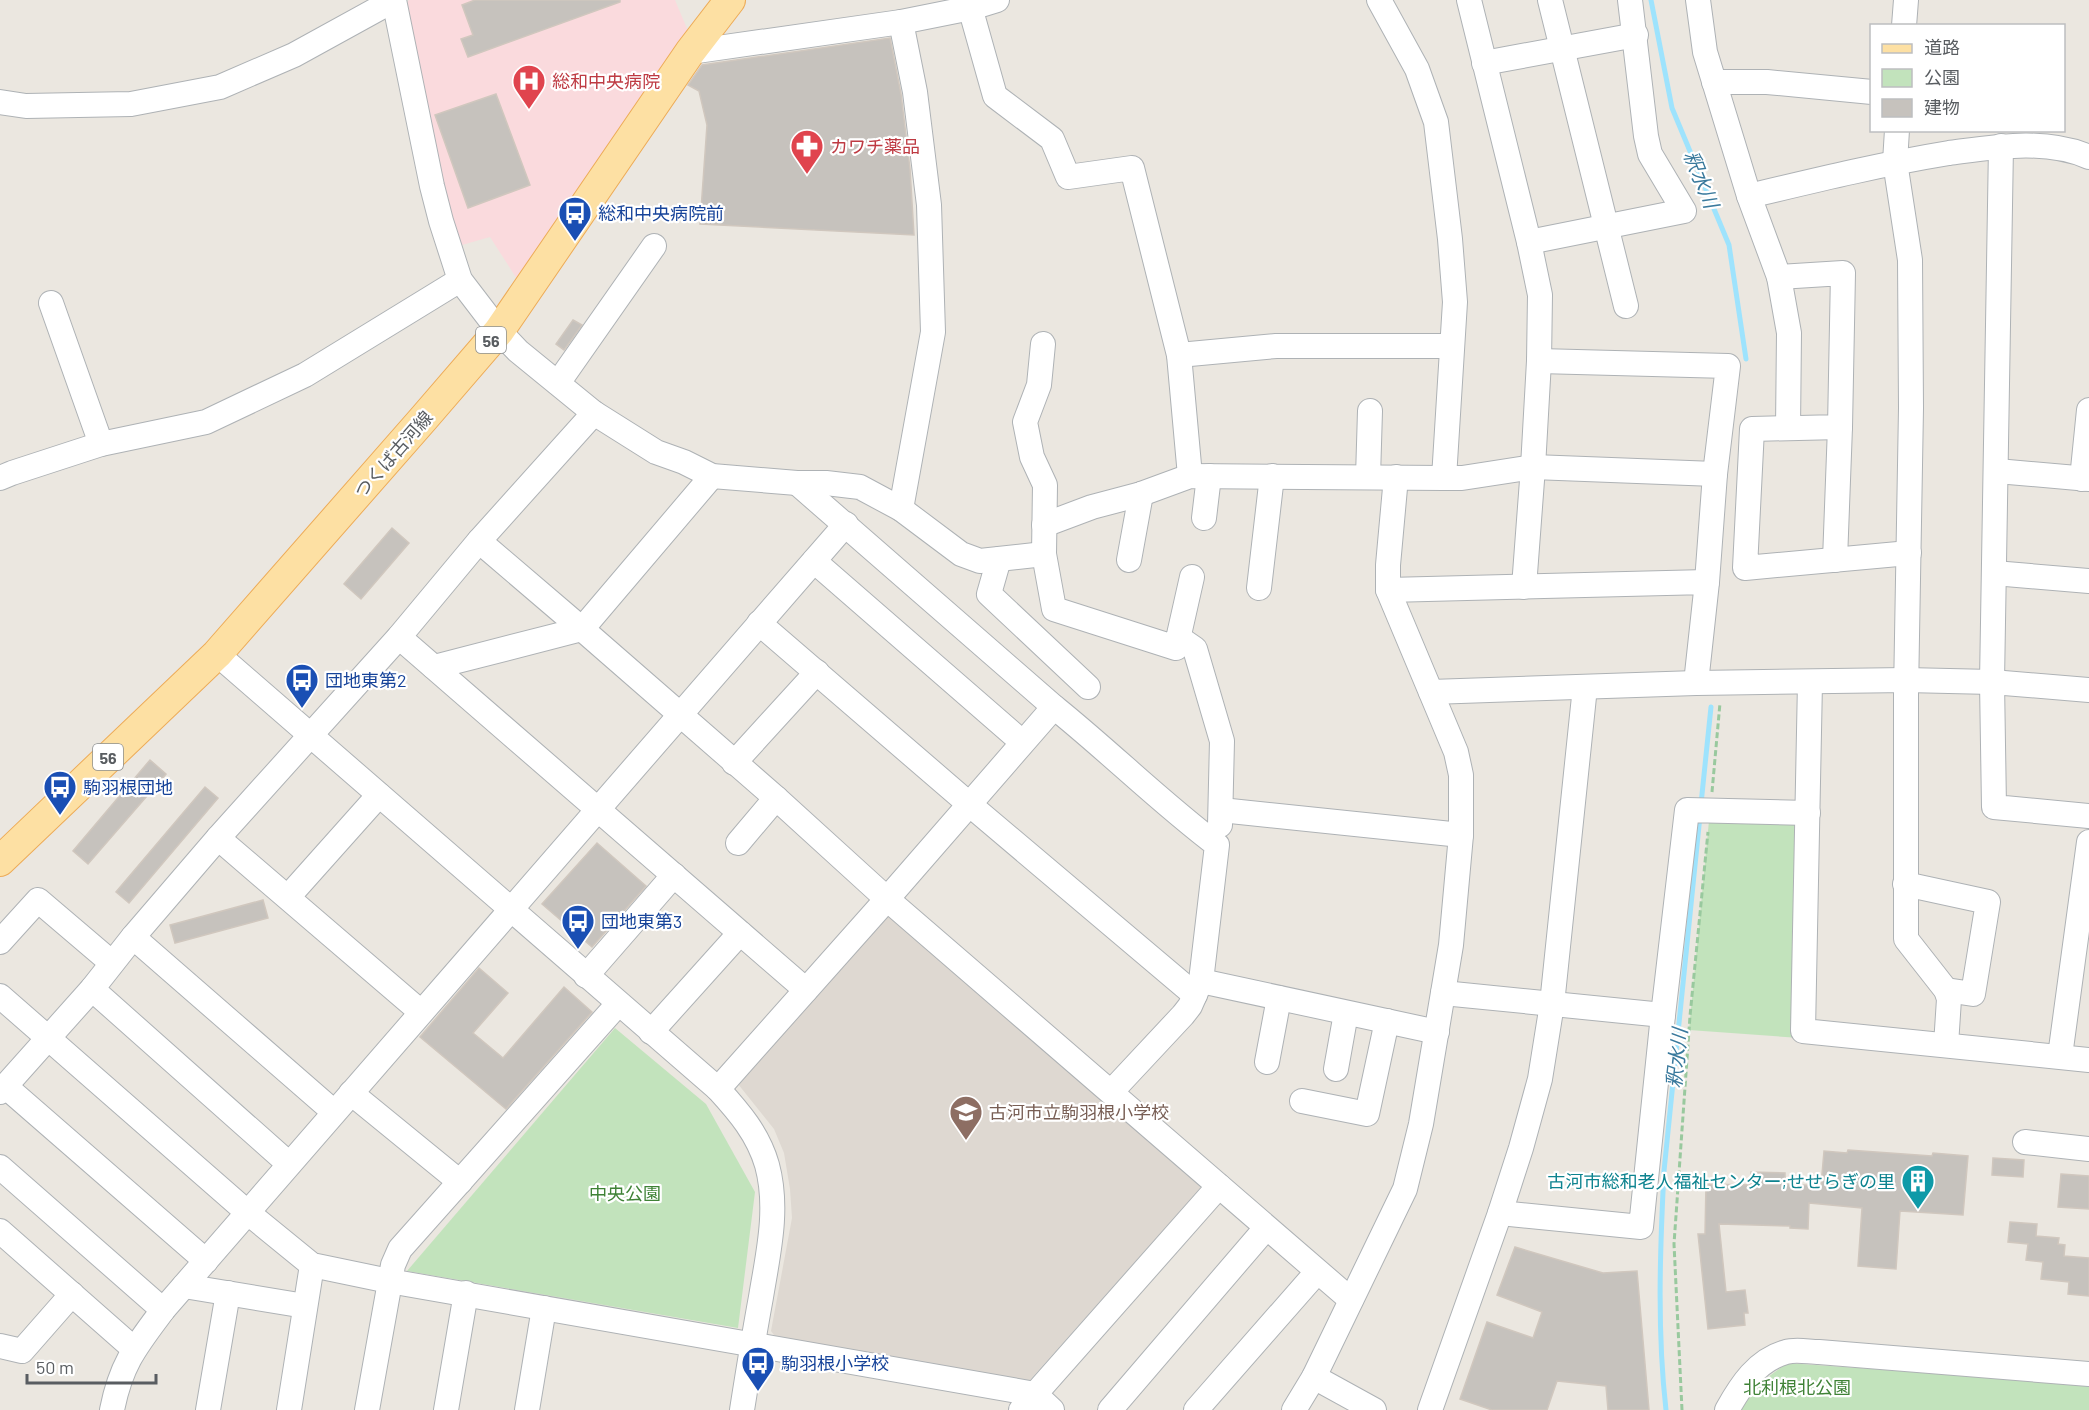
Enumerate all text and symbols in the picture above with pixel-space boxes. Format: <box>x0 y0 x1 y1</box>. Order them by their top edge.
legend <box>1870 24 2065 132</box>
text: 道路 <box>1924 36 1960 58</box>
hospital icon: 総和中央病院 <box>511 63 547 110</box>
text: 公園 <box>1924 66 1960 88</box>
place label: 総和中央病院 <box>552 70 660 92</box>
text: 建物 <box>1924 96 1960 118</box>
pharmacy icon: カワチ薬品 <box>789 128 825 175</box>
place label: カワチ薬品 <box>830 135 920 157</box>
water label: 釈水川 <box>1680 147 1725 213</box>
bus stop icon: 総和中央病院前 <box>557 195 593 242</box>
place label: 総和中央病院前 <box>598 202 724 224</box>
road number: 56 <box>476 327 506 353</box>
street label: つくば古河線 <box>349 406 437 502</box>
bus stop icon: 団地東第2 <box>284 662 320 709</box>
place label: 団地東第2 <box>325 669 407 691</box>
road number: 56 <box>93 744 123 770</box>
bus stop icon: 駒羽根団地 <box>42 769 78 816</box>
place label: 駒羽根団地 <box>83 776 173 798</box>
bus stop icon: 団地東第3 <box>560 903 596 950</box>
place label: 団地東第3 <box>601 910 682 932</box>
water label: 釈水川 <box>1661 1025 1691 1089</box>
school or university icon: 古河市立駒羽根小学校 <box>948 1094 984 1141</box>
place label: 古河市立駒羽根小学校 <box>989 1101 1169 1123</box>
building icon: 古河市総和老人福祉センター;せせらぎの里 <box>1900 1163 1936 1210</box>
place label: 古河市総和老人福祉センター;せせらぎの里 <box>1547 1170 1895 1192</box>
park label: 中央公園 <box>589 1182 661 1204</box>
bus stop icon: 駒羽根小学校 <box>740 1345 776 1392</box>
scale bar <box>27 1347 156 1385</box>
place label: 駒羽根小学校 <box>781 1352 889 1374</box>
text: 50 m <box>36 1356 74 1378</box>
park label: 北利根北公園 <box>1743 1376 1851 1398</box>

